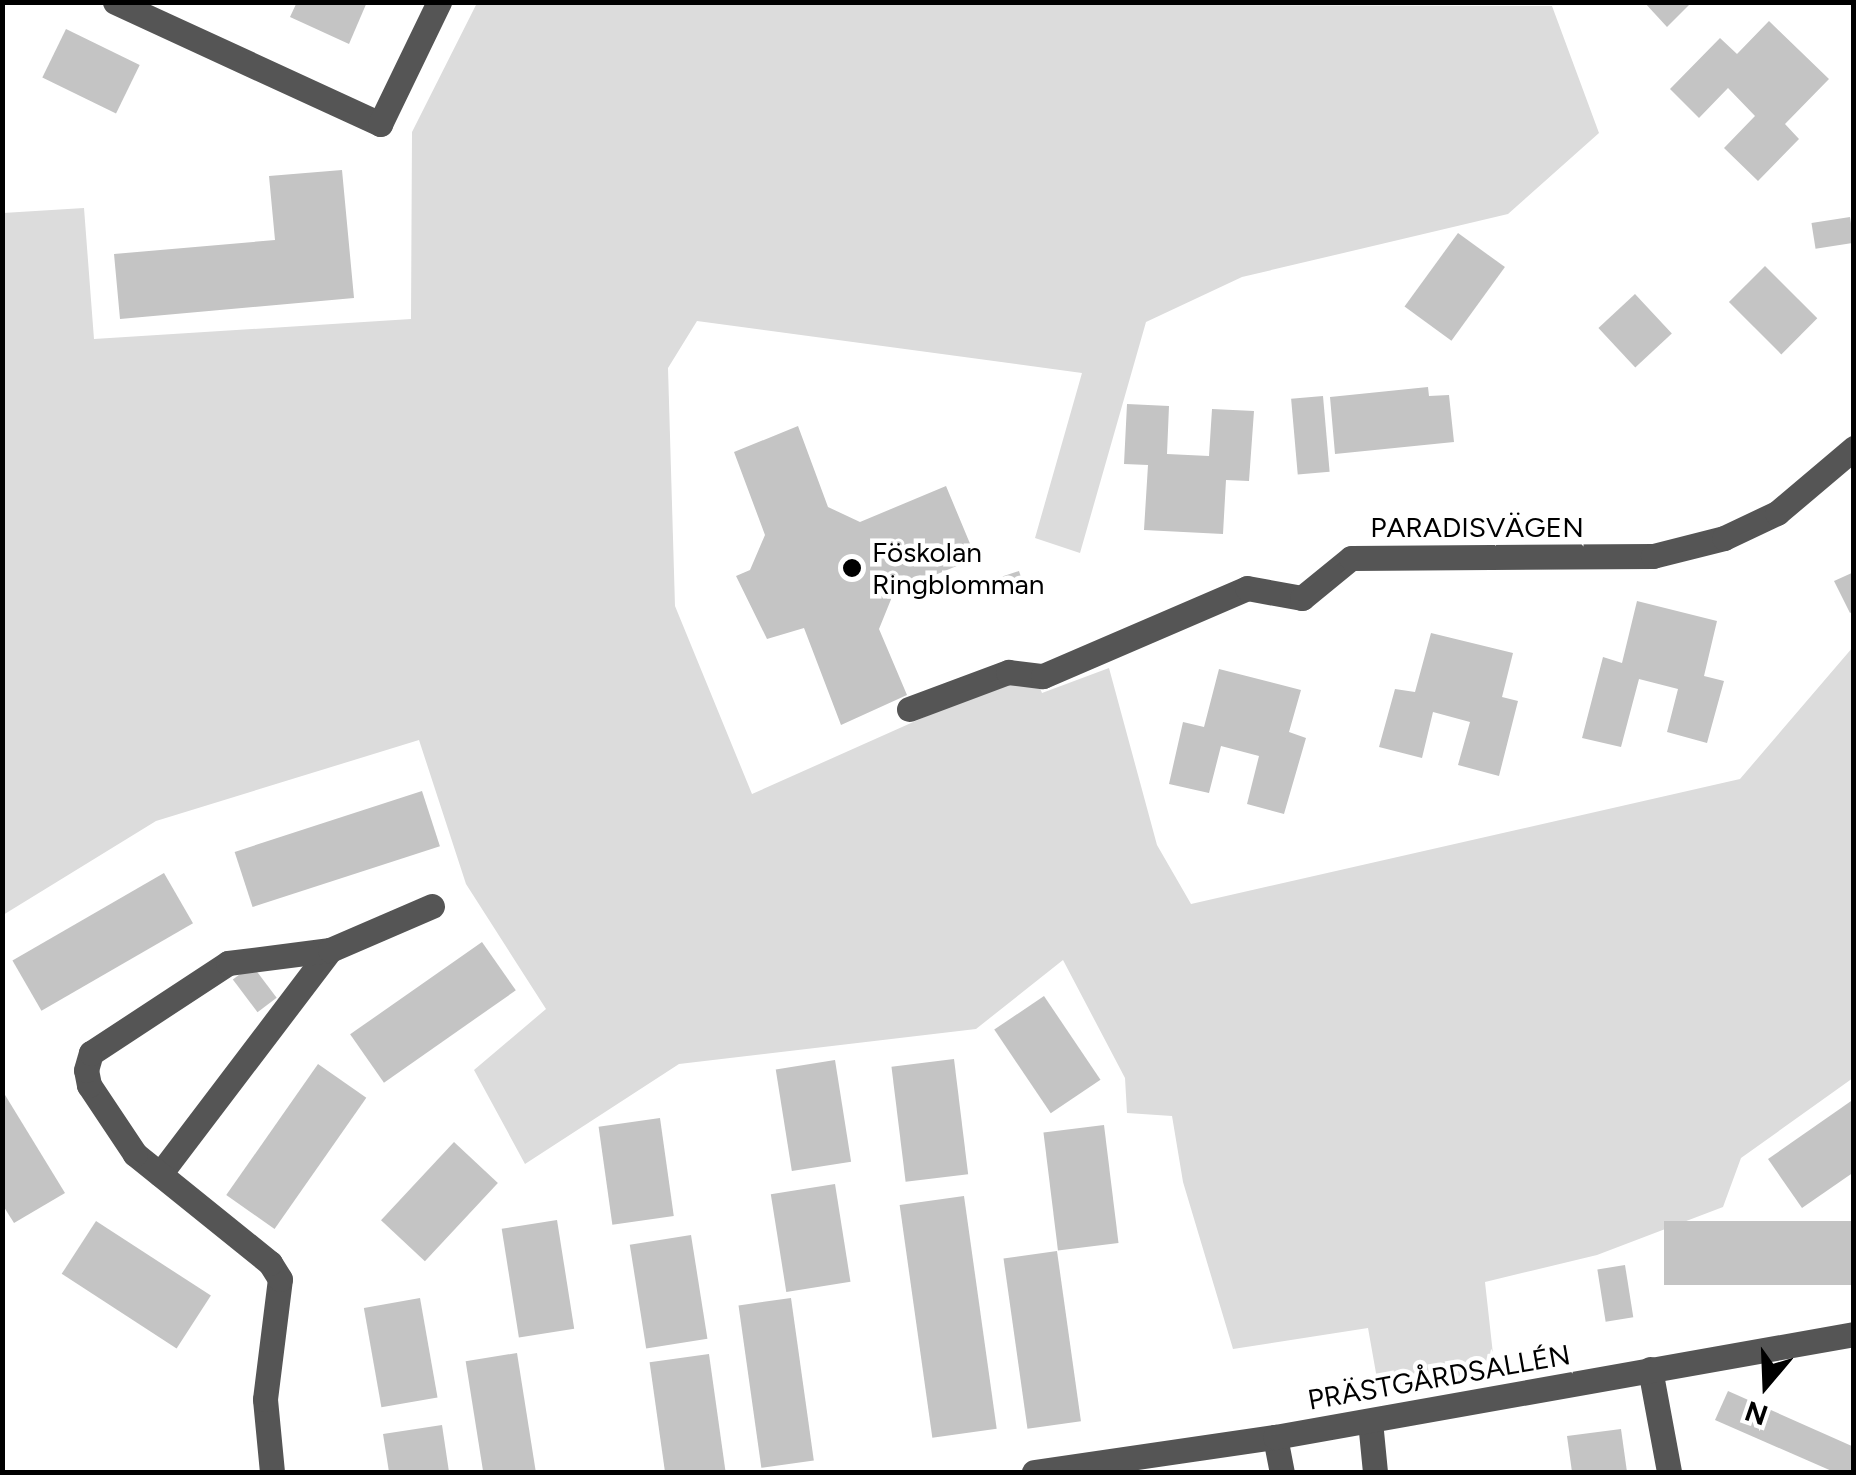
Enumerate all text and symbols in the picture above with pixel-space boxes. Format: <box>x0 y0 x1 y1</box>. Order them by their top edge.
street label: PARADISVÄGEN <box>1370 510 1584 544</box>
place label: Föskolan Ringblomman <box>872 535 1044 601</box>
marker: Föskolan Ringblomman <box>841 557 863 579</box>
north arrow <box>1716 1335 1816 1435</box>
street label: PRÄSTGÅRDSALLÉN <box>1305 1337 1573 1417</box>
text: N <box>1740 1394 1772 1433</box>

